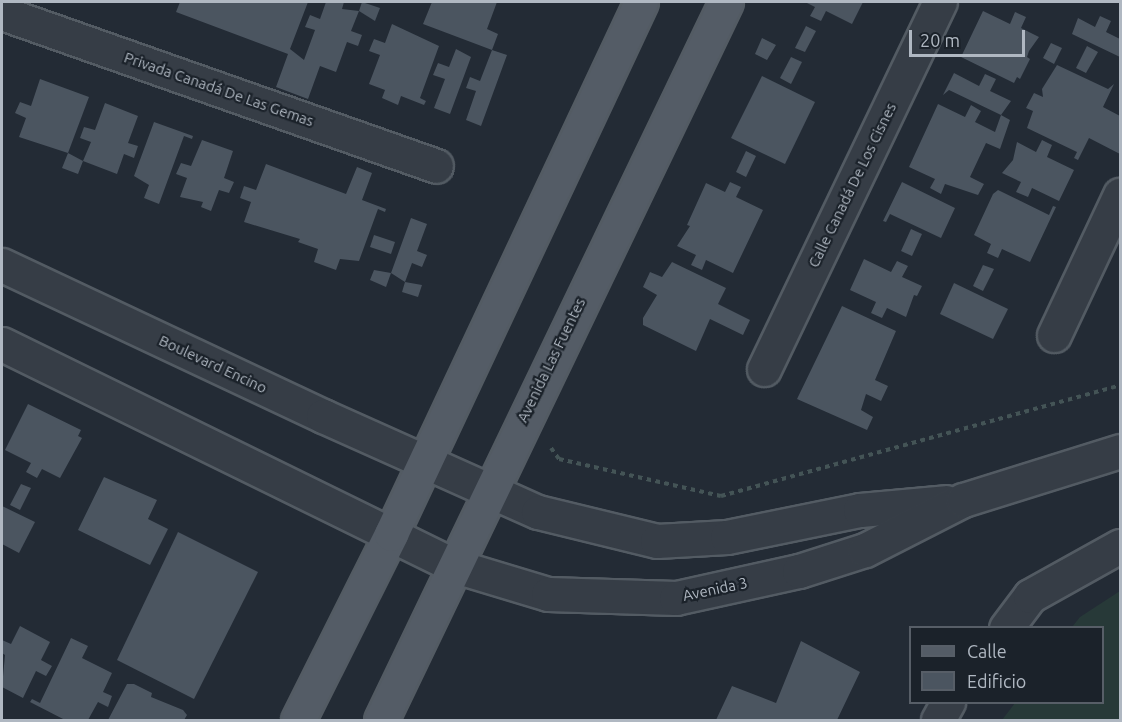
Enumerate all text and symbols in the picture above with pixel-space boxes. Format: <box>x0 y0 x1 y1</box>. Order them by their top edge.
scale bar <box>912 18 1028 56</box>
text: 20 m <box>920 30 960 50</box>
street label: Privada Canadá De Las Gemas <box>122 48 316 130</box>
street label: Calle Canadá De Los Cisnes <box>804 100 900 270</box>
street label: Avenida Las Fuentes <box>513 295 589 425</box>
street label: Boulevard Encino <box>156 331 270 397</box>
street label: Avenida 3 <box>681 573 749 605</box>
legend <box>909 626 1104 704</box>
text: Calle <box>967 641 1007 661</box>
text: Edificio <box>967 671 1026 691</box>

